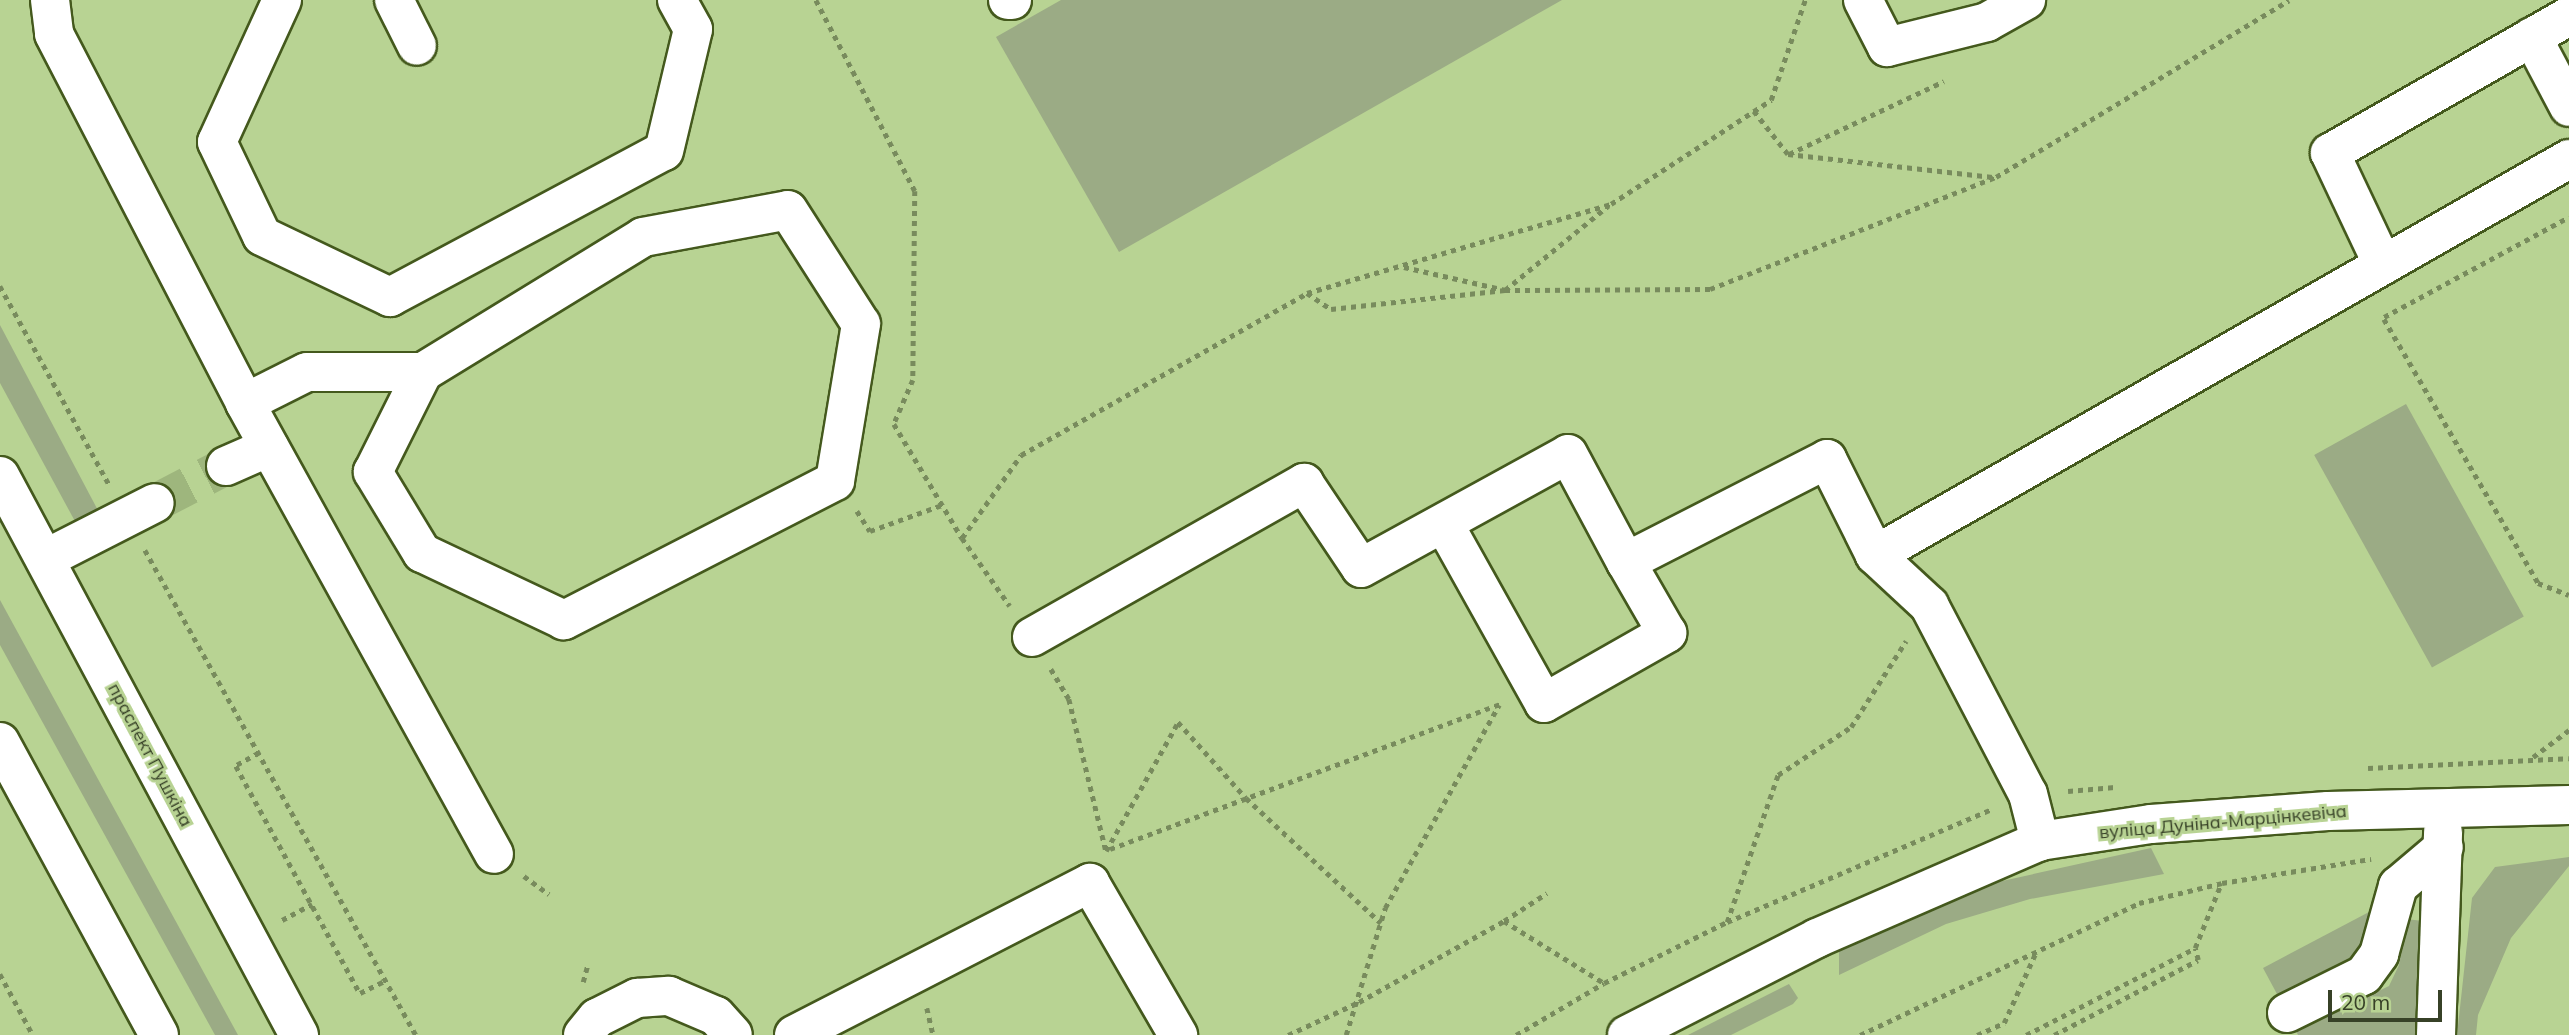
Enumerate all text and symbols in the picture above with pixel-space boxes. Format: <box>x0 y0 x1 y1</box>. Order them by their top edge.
street label: праспект Пушкіна <box>103 680 197 830</box>
street label: вуліца Дуніна-Марцінкевіча <box>2098 800 2348 844</box>
scale bar <box>2331 976 2445 1020</box>
text: 20 m <box>2341 989 2390 1015</box>

